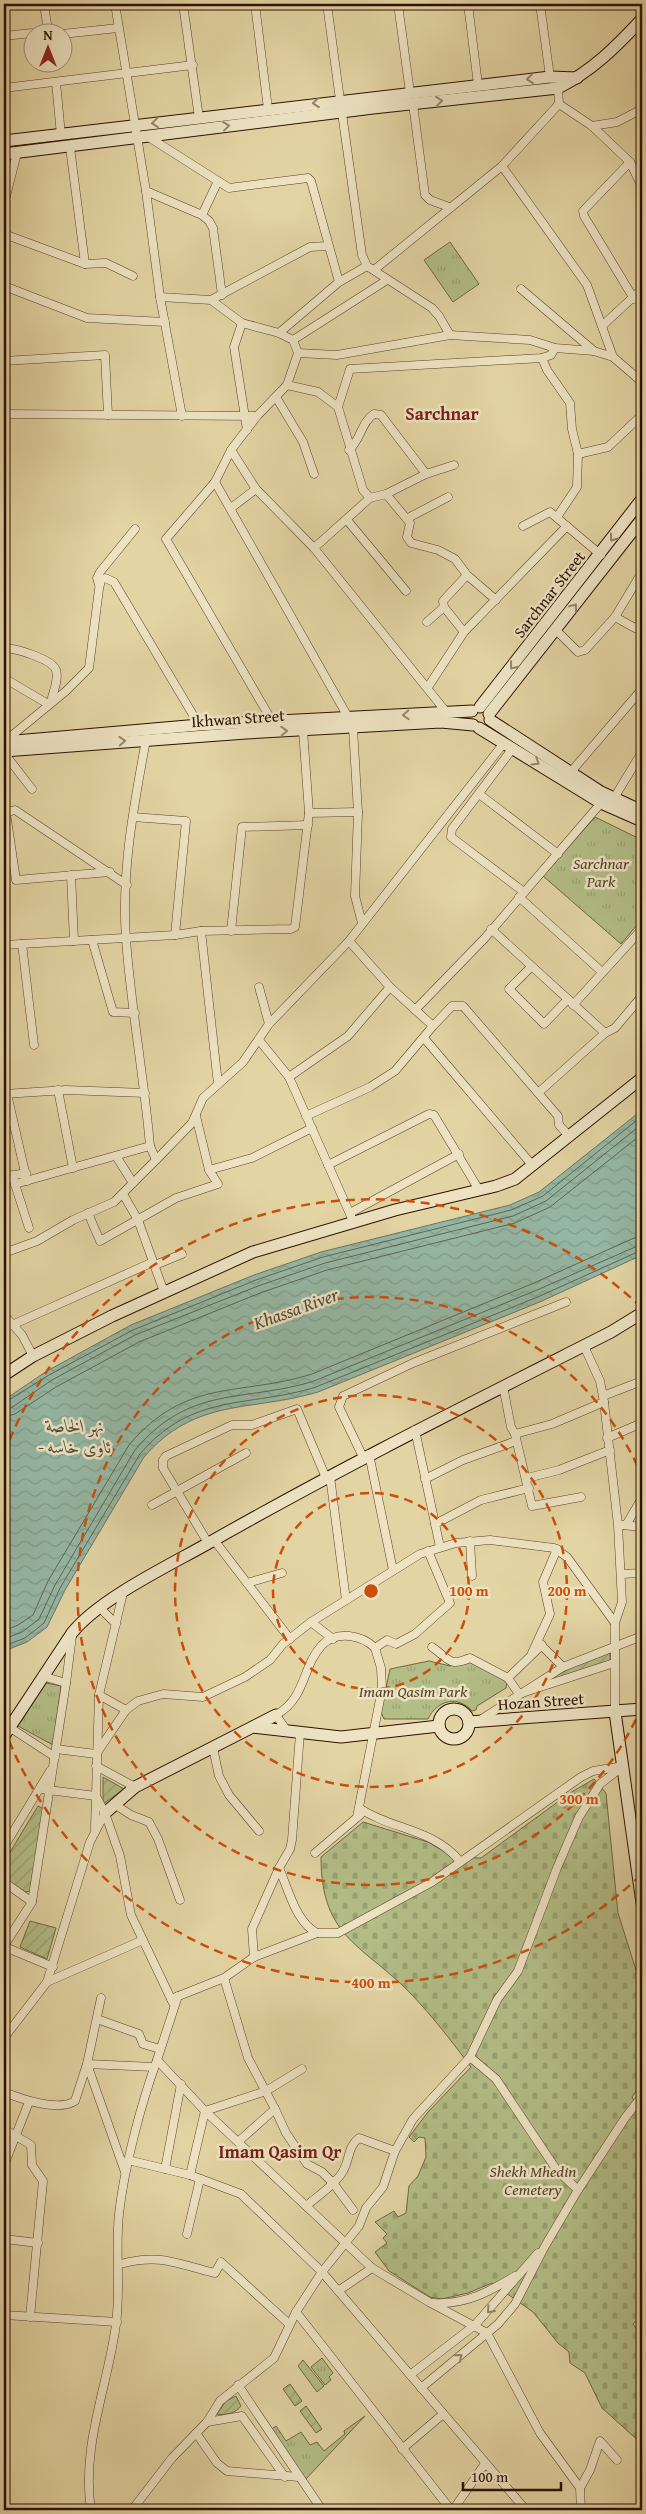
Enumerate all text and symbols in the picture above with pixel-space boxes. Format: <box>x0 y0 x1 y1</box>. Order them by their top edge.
north arrow <box>22 22 72 72</box>
text: N <box>43 25 53 45</box>
one-way arrow <box>525 73 533 84</box>
one-way arrow <box>435 96 443 107</box>
one-way arrow <box>312 97 320 108</box>
one-way arrow <box>151 117 159 128</box>
one-way arrow <box>221 122 230 132</box>
district label: Sarchnar <box>405 400 479 427</box>
one-way arrow <box>610 533 619 542</box>
street label: Sarchnar Street <box>507 545 591 643</box>
one-way arrow <box>568 603 577 613</box>
one-way arrow <box>510 660 518 669</box>
street label: Ikhwan Street <box>190 703 286 733</box>
one-way arrow <box>401 710 409 720</box>
one-way arrow <box>281 725 289 736</box>
one-way arrow <box>118 736 126 747</box>
one-way arrow <box>530 756 539 766</box>
park label: Sarchnar Park <box>573 851 630 893</box>
water label: Khassa River <box>249 1280 343 1337</box>
water label: نهر الخاصة - ئاوی خاسە <box>38 1412 112 1460</box>
text: 100 m <box>449 1580 489 1601</box>
text: 200 m <box>547 1580 587 1601</box>
centre of rings <box>362 1582 380 1600</box>
park label: Imam Qasim Park <box>359 1679 468 1703</box>
street label: Hozan Street <box>497 1686 585 1716</box>
text: 300 m <box>559 1788 599 1809</box>
text: 400 m <box>351 1972 391 1993</box>
district label: Imam Qasim Qr <box>219 2138 342 2165</box>
park label: Shekh Mhedin Cemetery <box>490 2159 576 2201</box>
one-way arrow <box>487 2304 496 2313</box>
one-way arrow <box>453 2353 462 2362</box>
scale bar <box>463 2459 561 2491</box>
text: 100 m <box>471 2466 509 2487</box>

